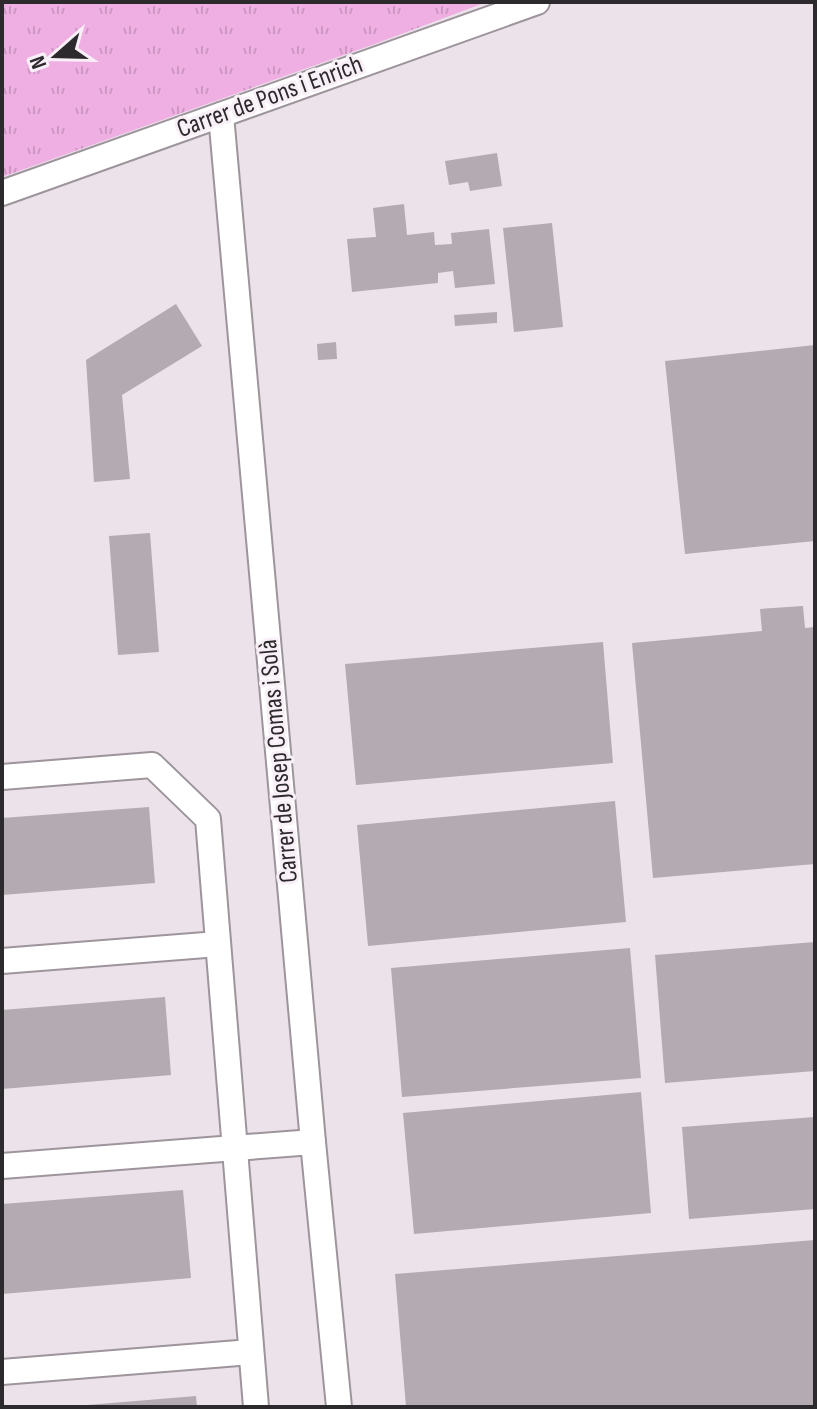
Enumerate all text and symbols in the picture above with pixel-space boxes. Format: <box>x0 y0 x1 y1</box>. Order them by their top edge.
north arrow <box>16 16 96 96</box>
street label: Carrer de Pons i Enrich <box>173 49 367 145</box>
text: N <box>24 52 53 72</box>
street label: Carrer de Josep Comas i Solà <box>253 638 305 884</box>

